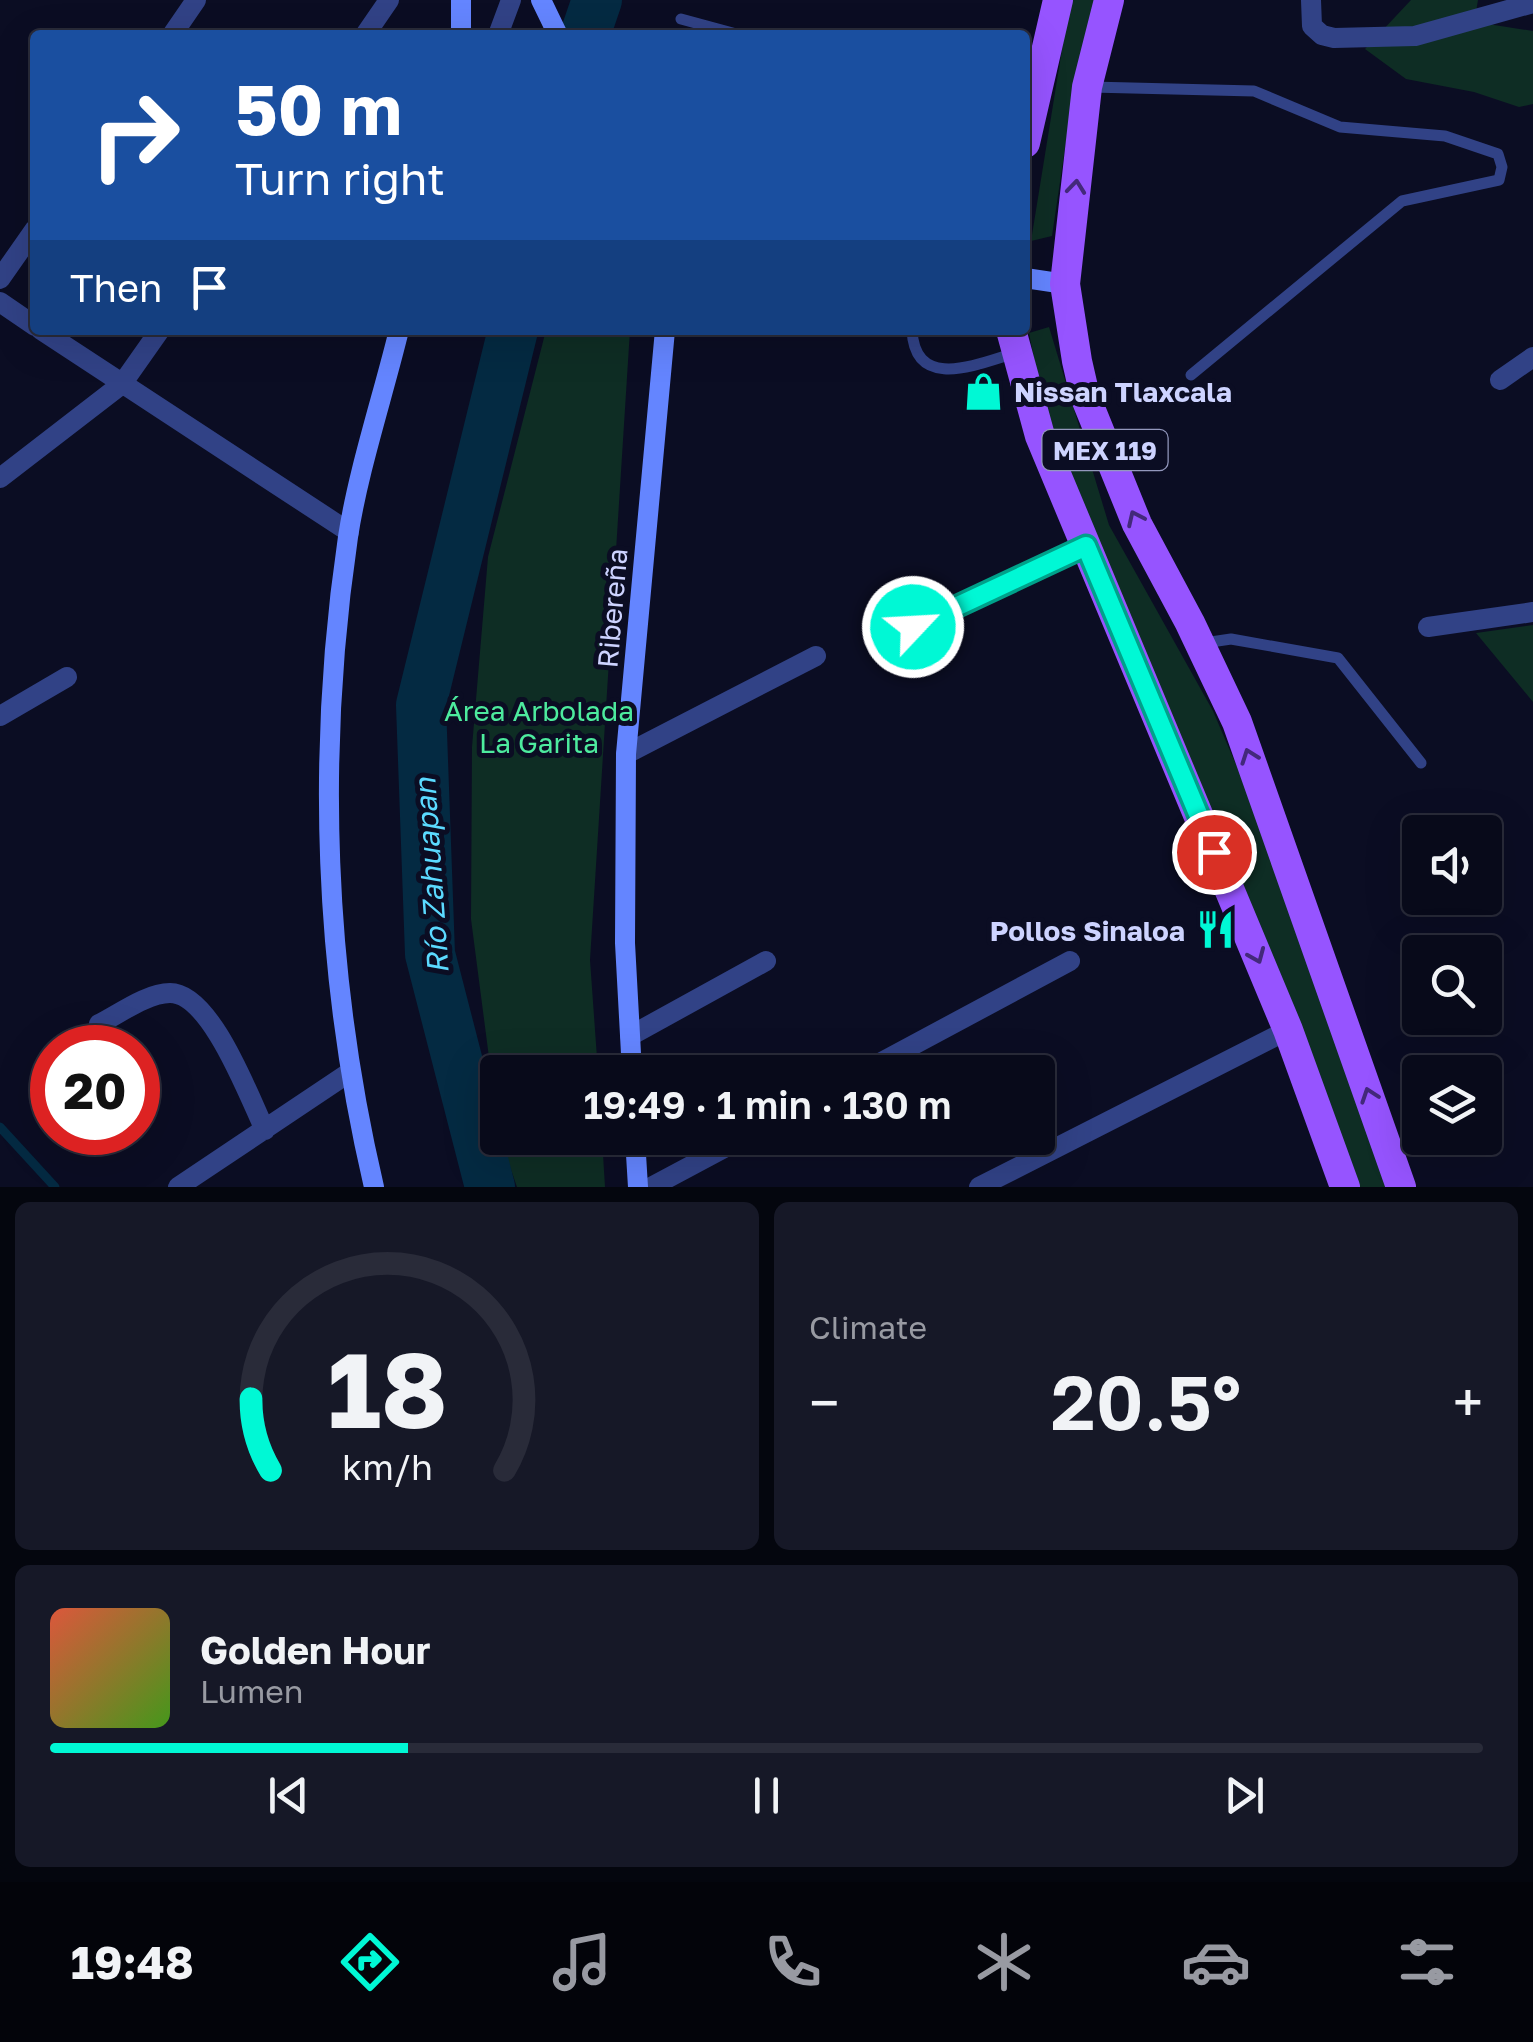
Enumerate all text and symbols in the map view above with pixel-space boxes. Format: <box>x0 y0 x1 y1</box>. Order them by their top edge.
text: 50 m <box>235 66 402 150</box>
icon: right <box>70 70 200 200</box>
text: Turn right <box>235 151 445 205</box>
one-way arrow <box>1064 179 1086 195</box>
icon: arrive <box>182 260 237 315</box>
text: Then <box>70 265 162 310</box>
shop icon: Nissan Tlaxcala <box>963 370 1005 412</box>
place label: Nissan Tlaxcala <box>1014 375 1232 408</box>
road number: MEX 119 <box>1042 430 1168 470</box>
one-way arrow <box>1127 510 1147 528</box>
street label: Ribereña <box>590 547 634 669</box>
position arrow <box>861 575 965 679</box>
park label: Área Arbolada La Garita <box>444 694 634 759</box>
one-way arrow <box>1240 748 1261 765</box>
water label: Río Zahuapan <box>406 775 456 975</box>
pin <box>1172 810 1257 895</box>
map controls <box>1402 815 1502 1155</box>
button: sound <box>1402 815 1502 915</box>
icon: arrive <box>1187 825 1242 880</box>
restaurant icon: Pollos Sinaloa <box>1194 909 1236 951</box>
place label: Pollos Sinaloa <box>990 914 1185 947</box>
button: search <box>1402 935 1502 1035</box>
one-way arrow <box>1245 946 1265 964</box>
speed limit sign: 20 <box>30 1025 160 1155</box>
button: layers <box>1402 1055 1502 1155</box>
text: 19:49 · 1 min · 130 m <box>583 1082 952 1127</box>
one-way arrow <box>1361 1087 1381 1104</box>
text: Climate <box>809 1308 927 1346</box>
text: 18 <box>327 1326 447 1451</box>
text: 20.5° <box>1051 1356 1241 1447</box>
text: − <box>809 1369 839 1435</box>
text: + <box>1453 1369 1483 1435</box>
text: km/h <box>342 1445 432 1488</box>
text: Golden Hour <box>200 1627 431 1672</box>
text: Lumen <box>200 1672 304 1710</box>
icon: previous <box>261 1768 316 1823</box>
icon: pause <box>739 1768 794 1823</box>
icon: next <box>1217 1768 1272 1823</box>
icon: directions <box>335 1927 405 1997</box>
icon: music <box>547 1927 617 1997</box>
icon: phone <box>758 1927 828 1997</box>
icon: climate <box>969 1927 1039 1997</box>
icon: car <box>1181 1927 1251 1997</box>
icon: filters <box>1392 1927 1462 1997</box>
text: 19:48 <box>71 1935 194 1989</box>

